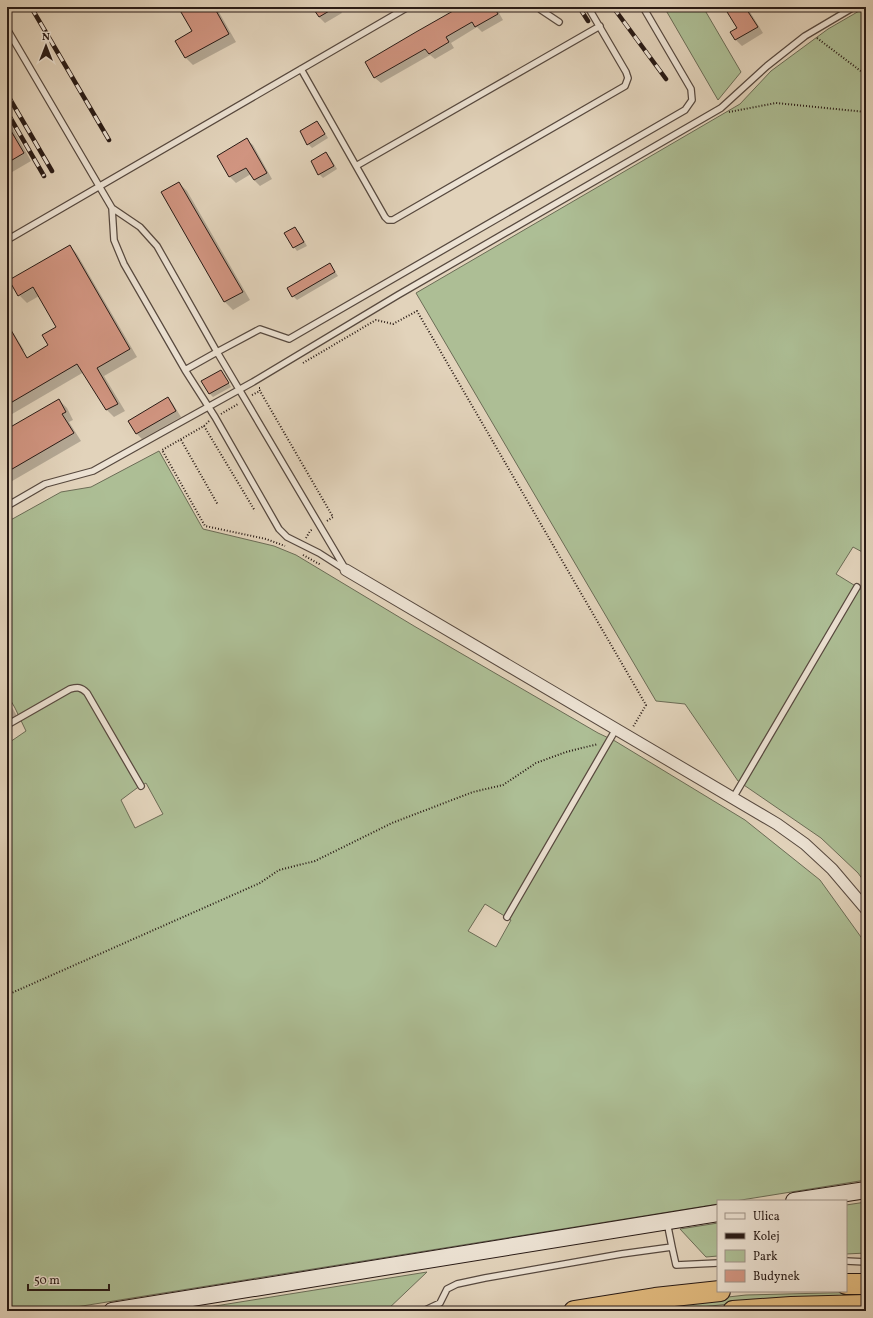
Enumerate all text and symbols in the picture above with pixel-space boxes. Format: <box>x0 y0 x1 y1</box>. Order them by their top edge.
north arrow <box>26 26 66 66</box>
text: N <box>42 30 50 45</box>
legend <box>717 1200 847 1292</box>
text: Ulica <box>753 1209 780 1225</box>
text: Kolej <box>753 1229 780 1245</box>
text: Park <box>753 1249 778 1265</box>
scale bar <box>28 1266 109 1292</box>
text: Budynek <box>753 1269 800 1285</box>
text: 50 m <box>34 1273 60 1289</box>

